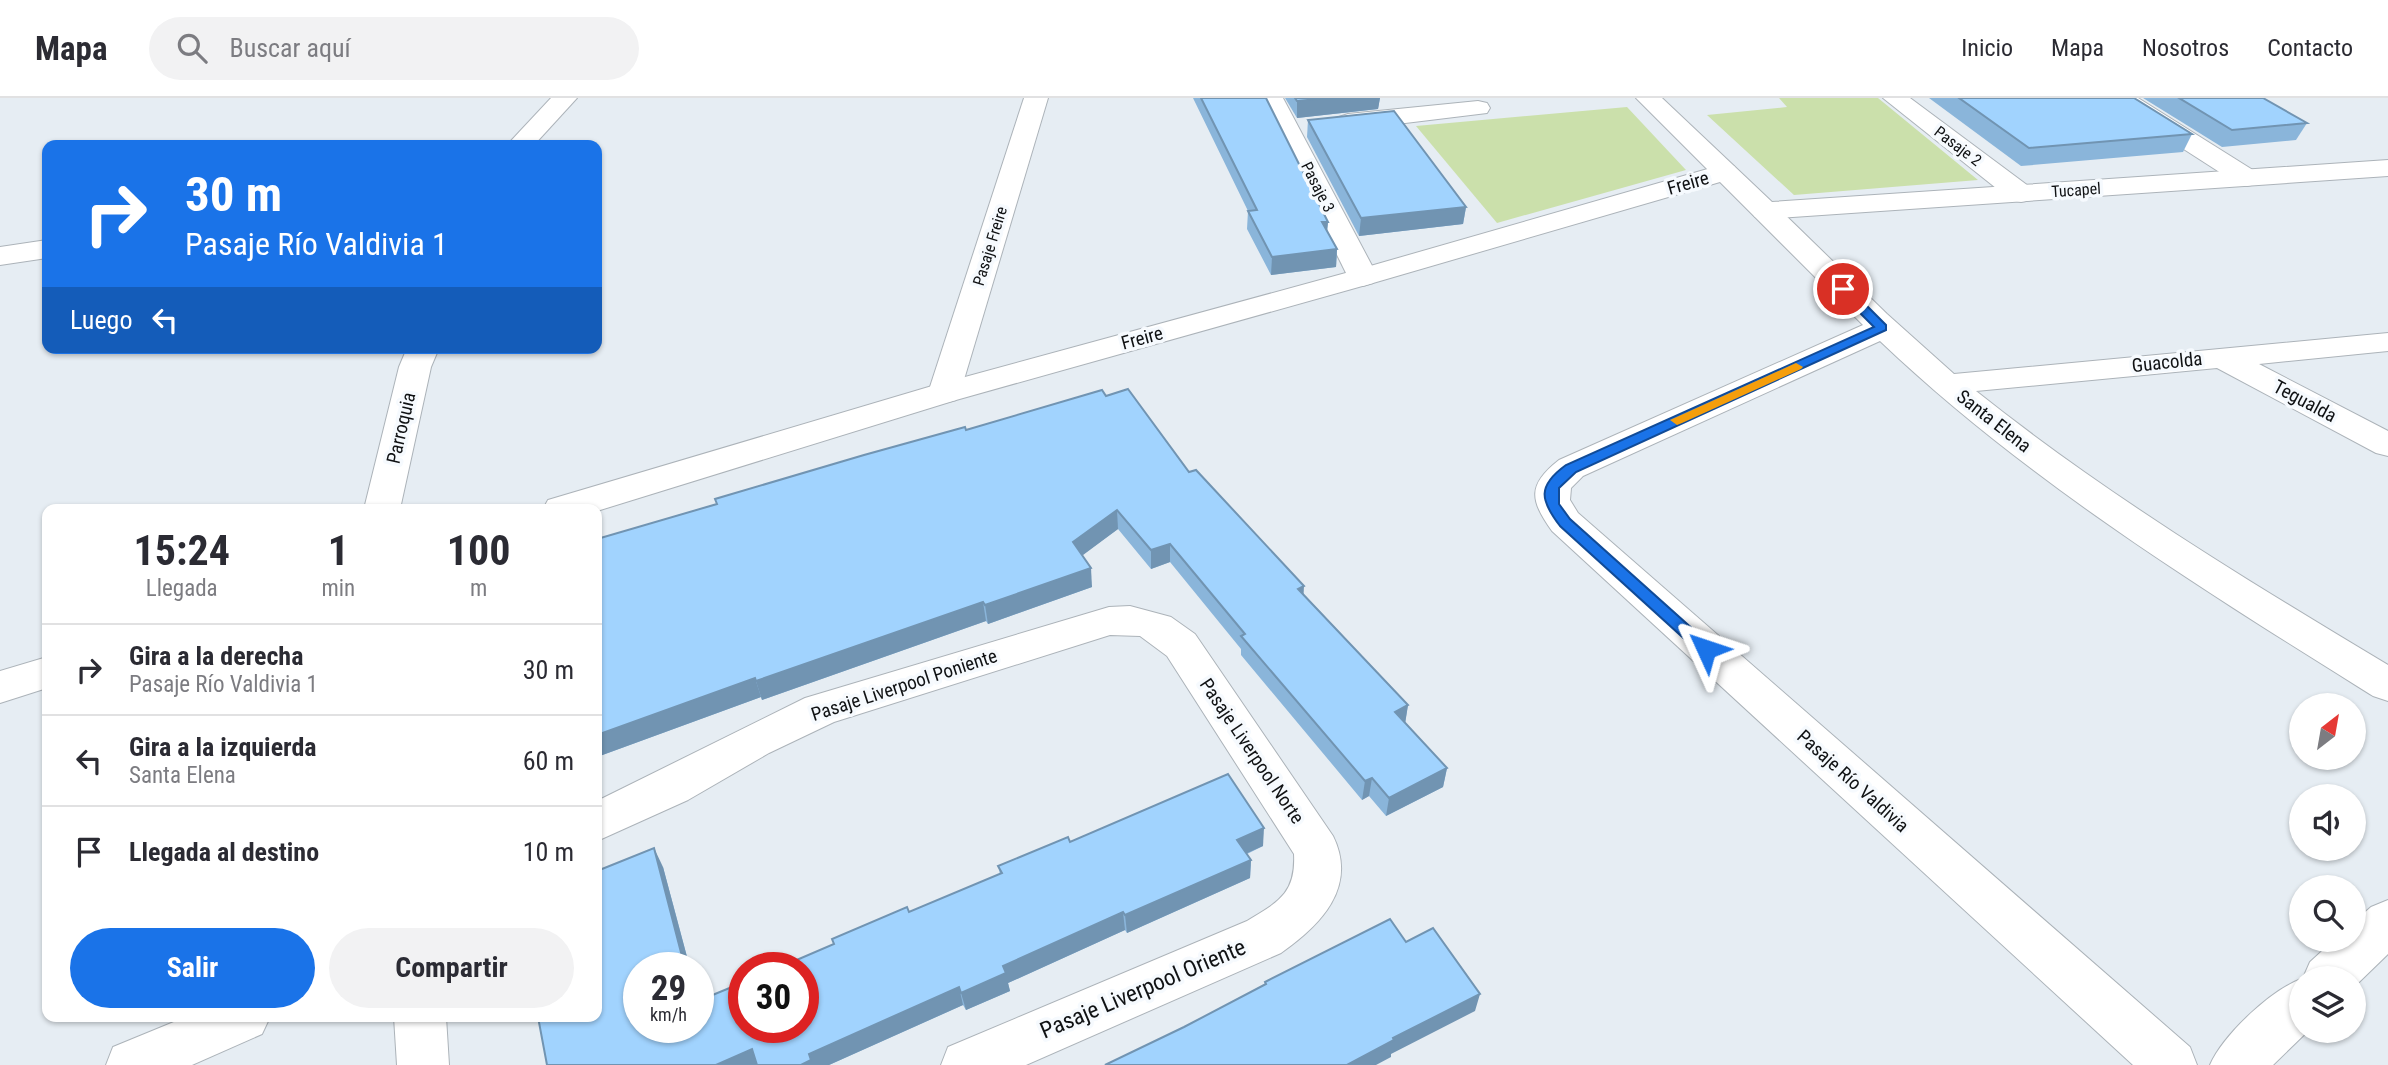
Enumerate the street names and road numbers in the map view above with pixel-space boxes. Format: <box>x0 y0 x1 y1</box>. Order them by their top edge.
street label: Pasaje 2 <box>1931 122 1985 170</box>
street label: Pasaje 3 <box>1297 159 1339 215</box>
street label: Freire <box>1665 166 1712 200</box>
street label: Tucapel <box>2051 179 2101 201</box>
street label: Pasaje Freire <box>969 204 1011 288</box>
street label: Freire <box>1119 321 1165 355</box>
street label: Guacolda <box>2131 347 2203 377</box>
street label: Tegualda <box>2269 375 2341 427</box>
street label: Santa Elena <box>1952 385 2036 457</box>
street label: Parroquia <box>382 390 420 466</box>
street label: Pasaje Liverpool Poniente <box>808 644 1000 726</box>
street label: Pasaje Liverpool Norte <box>1195 674 1309 828</box>
street label: Pasaje Río Valdivia <box>1792 725 1914 837</box>
street label: Pasaje Liverpool Oriente <box>1036 933 1250 1045</box>

